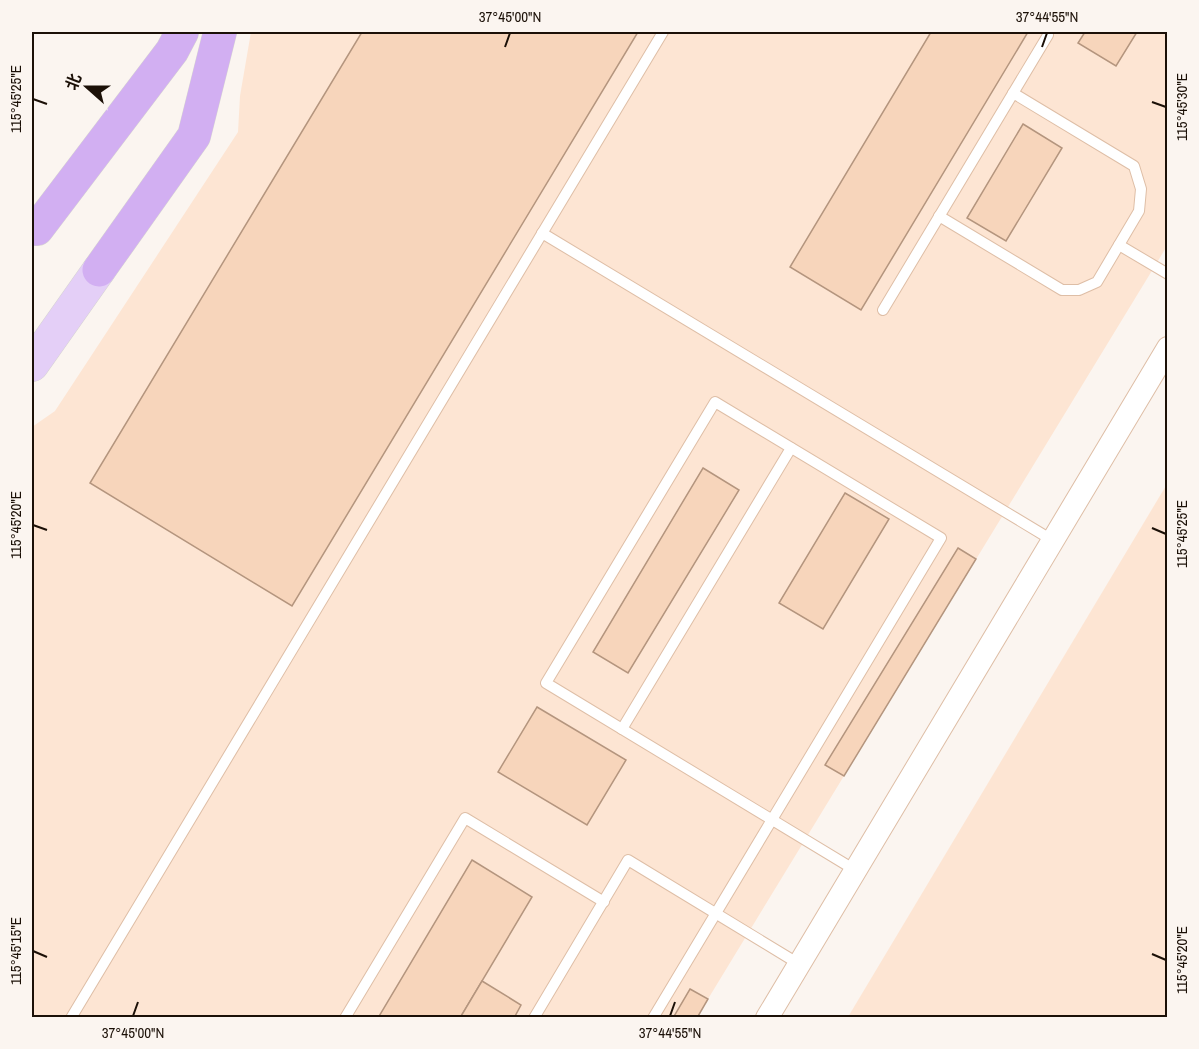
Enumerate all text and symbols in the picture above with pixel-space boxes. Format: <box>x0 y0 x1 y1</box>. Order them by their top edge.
text: 37°45'00"N <box>479 6 541 27</box>
text: 37°44'55"N <box>1016 6 1078 27</box>
north arrow <box>57 57 117 117</box>
text: 115°45'25"E <box>5 65 26 133</box>
text: 北 <box>60 70 86 93</box>
text: 115°45'30"E <box>1171 73 1192 141</box>
text: 115°45'20"E <box>5 491 26 559</box>
text: 115°45'25"E <box>1171 500 1192 568</box>
text: 115°45'15"E <box>5 917 26 985</box>
text: 115°45'20"E <box>1171 926 1192 994</box>
text: 37°45'00"N <box>102 1022 164 1043</box>
text: 37°44'55"N <box>639 1022 701 1043</box>

